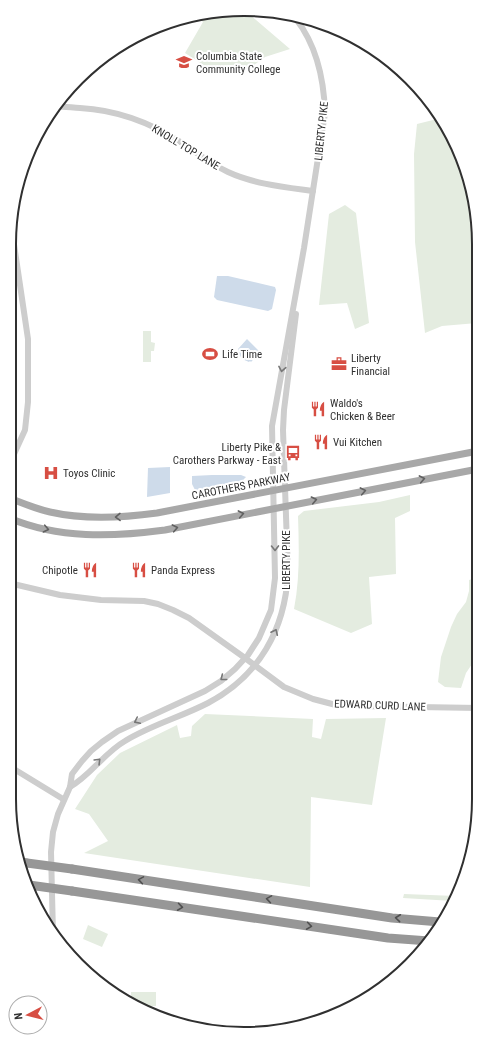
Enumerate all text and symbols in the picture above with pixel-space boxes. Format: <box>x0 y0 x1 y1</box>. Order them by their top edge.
place label: Columbia State Community College <box>196 50 280 76</box>
school or university icon: Columbia State Community College <box>175 53 193 71</box>
street label: LIBERTY PIKE <box>312 100 331 161</box>
street label: KNOLL TOP LANE <box>149 122 223 173</box>
sports icon: Life Time <box>201 345 219 363</box>
place label: Life Time <box>222 348 262 361</box>
place label: Liberty Financial <box>351 352 390 378</box>
office icon: Liberty Financial <box>330 355 348 373</box>
one-way arrow <box>278 366 287 373</box>
place label: Waldo's Chicken & Beer <box>330 397 396 423</box>
restaurant icon: Waldo's Chicken & Beer <box>309 400 327 418</box>
restaurant icon: Vui Kitchen <box>312 433 330 451</box>
place label: Vui Kitchen <box>333 436 382 449</box>
place label: Liberty Pike & Carothers Parkway - East <box>173 441 281 467</box>
bus stop icon: Liberty Pike & Carothers Parkway - East <box>284 444 302 462</box>
hospital icon: Toyos Clinic <box>42 464 60 482</box>
place label: Toyos Clinic <box>63 467 115 480</box>
street label: CAROTHERS PARKWAY <box>191 471 292 502</box>
one-way arrow <box>419 476 425 484</box>
one-way arrow <box>360 487 366 495</box>
one-way arrow <box>311 497 317 505</box>
one-way arrow <box>238 511 244 519</box>
one-way arrow <box>115 513 121 522</box>
one-way arrow <box>43 524 49 532</box>
one-way arrow <box>172 524 178 532</box>
street label: LIBERTY PIKE <box>280 530 293 590</box>
one-way arrow <box>270 545 279 551</box>
restaurant icon: Chipotle <box>81 561 99 579</box>
restaurant icon: Panda Express <box>130 561 148 579</box>
place label: Chipotle <box>42 564 78 577</box>
place label: Panda Express <box>151 564 215 577</box>
one-way arrow <box>270 629 278 637</box>
one-way arrow <box>221 674 228 681</box>
street label: EDWARD CURD LANE <box>334 697 427 714</box>
one-way arrow <box>134 716 142 724</box>
one-way arrow <box>93 758 101 766</box>
one-way arrow <box>137 876 144 885</box>
one-way arrow <box>266 895 272 904</box>
one-way arrow <box>177 902 183 911</box>
one-way arrow <box>395 914 401 923</box>
one-way arrow <box>306 921 312 930</box>
north arrow <box>8 995 48 1035</box>
text: N <box>12 1012 25 1020</box>

